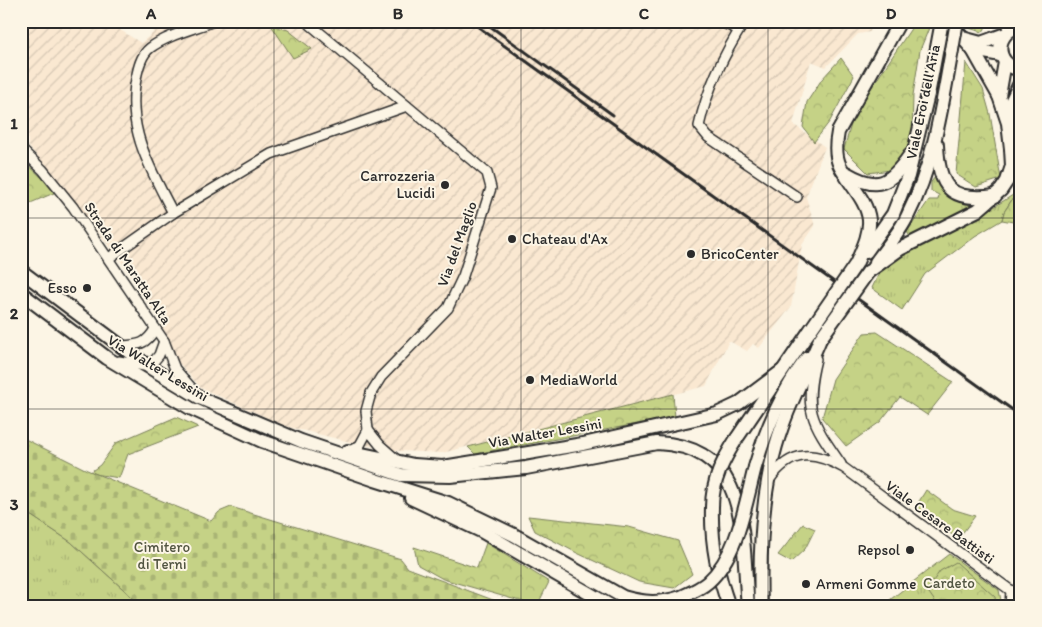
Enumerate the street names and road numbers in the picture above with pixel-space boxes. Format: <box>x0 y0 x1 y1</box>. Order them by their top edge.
street label: Viale Eroi dell'Aria <box>902 42 944 161</box>
street label: Strada di Maratta Alta <box>80 198 176 328</box>
street label: Via del Maglio <box>433 199 481 289</box>
street label: Via Walter Lessini <box>104 331 212 405</box>
street label: Via Walter Lessini <box>487 414 603 452</box>
street label: Viale Cesare Battisti <box>882 476 998 568</box>

